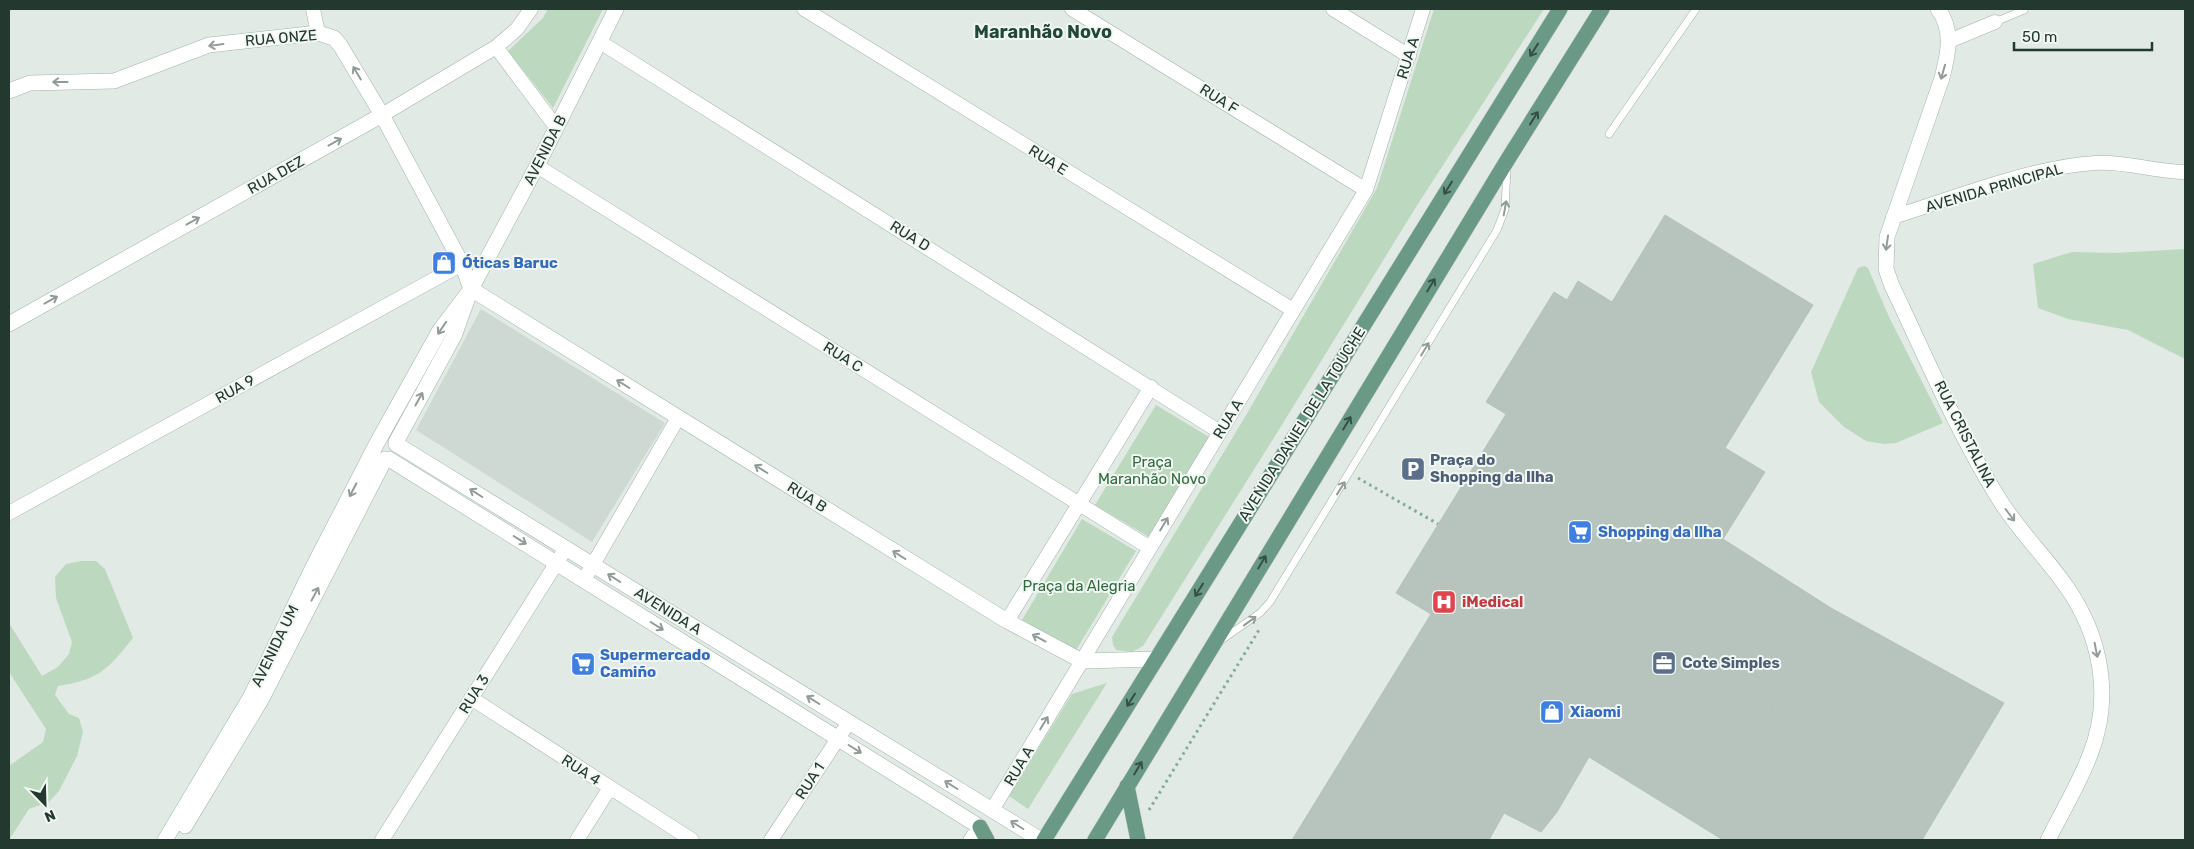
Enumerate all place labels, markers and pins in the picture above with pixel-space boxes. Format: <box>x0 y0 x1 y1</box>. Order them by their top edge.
shop icon: Óticas Baruc <box>431 250 457 276</box>
place label: Óticas Baruc <box>462 254 558 272</box>
place label: Praça do Shopping da Ilha <box>1430 451 1554 486</box>
parking icon: Praça do Shopping da Ilha <box>1400 456 1426 482</box>
supermarket icon: Shopping da Ilha <box>1567 519 1593 545</box>
place label: Shopping da Ilha <box>1598 523 1722 541</box>
hospital icon: iMedical <box>1431 589 1457 615</box>
place label: iMedical <box>1462 593 1523 611</box>
place label: Supermercado Camiño <box>600 646 710 681</box>
office icon: Cote Simples <box>1651 650 1677 676</box>
supermarket icon: Supermercado Camiño <box>570 651 596 677</box>
place label: Cote Simples <box>1682 654 1780 672</box>
shop icon: Xiaomi <box>1539 699 1565 725</box>
place label: Xiaomi <box>1570 703 1621 721</box>

